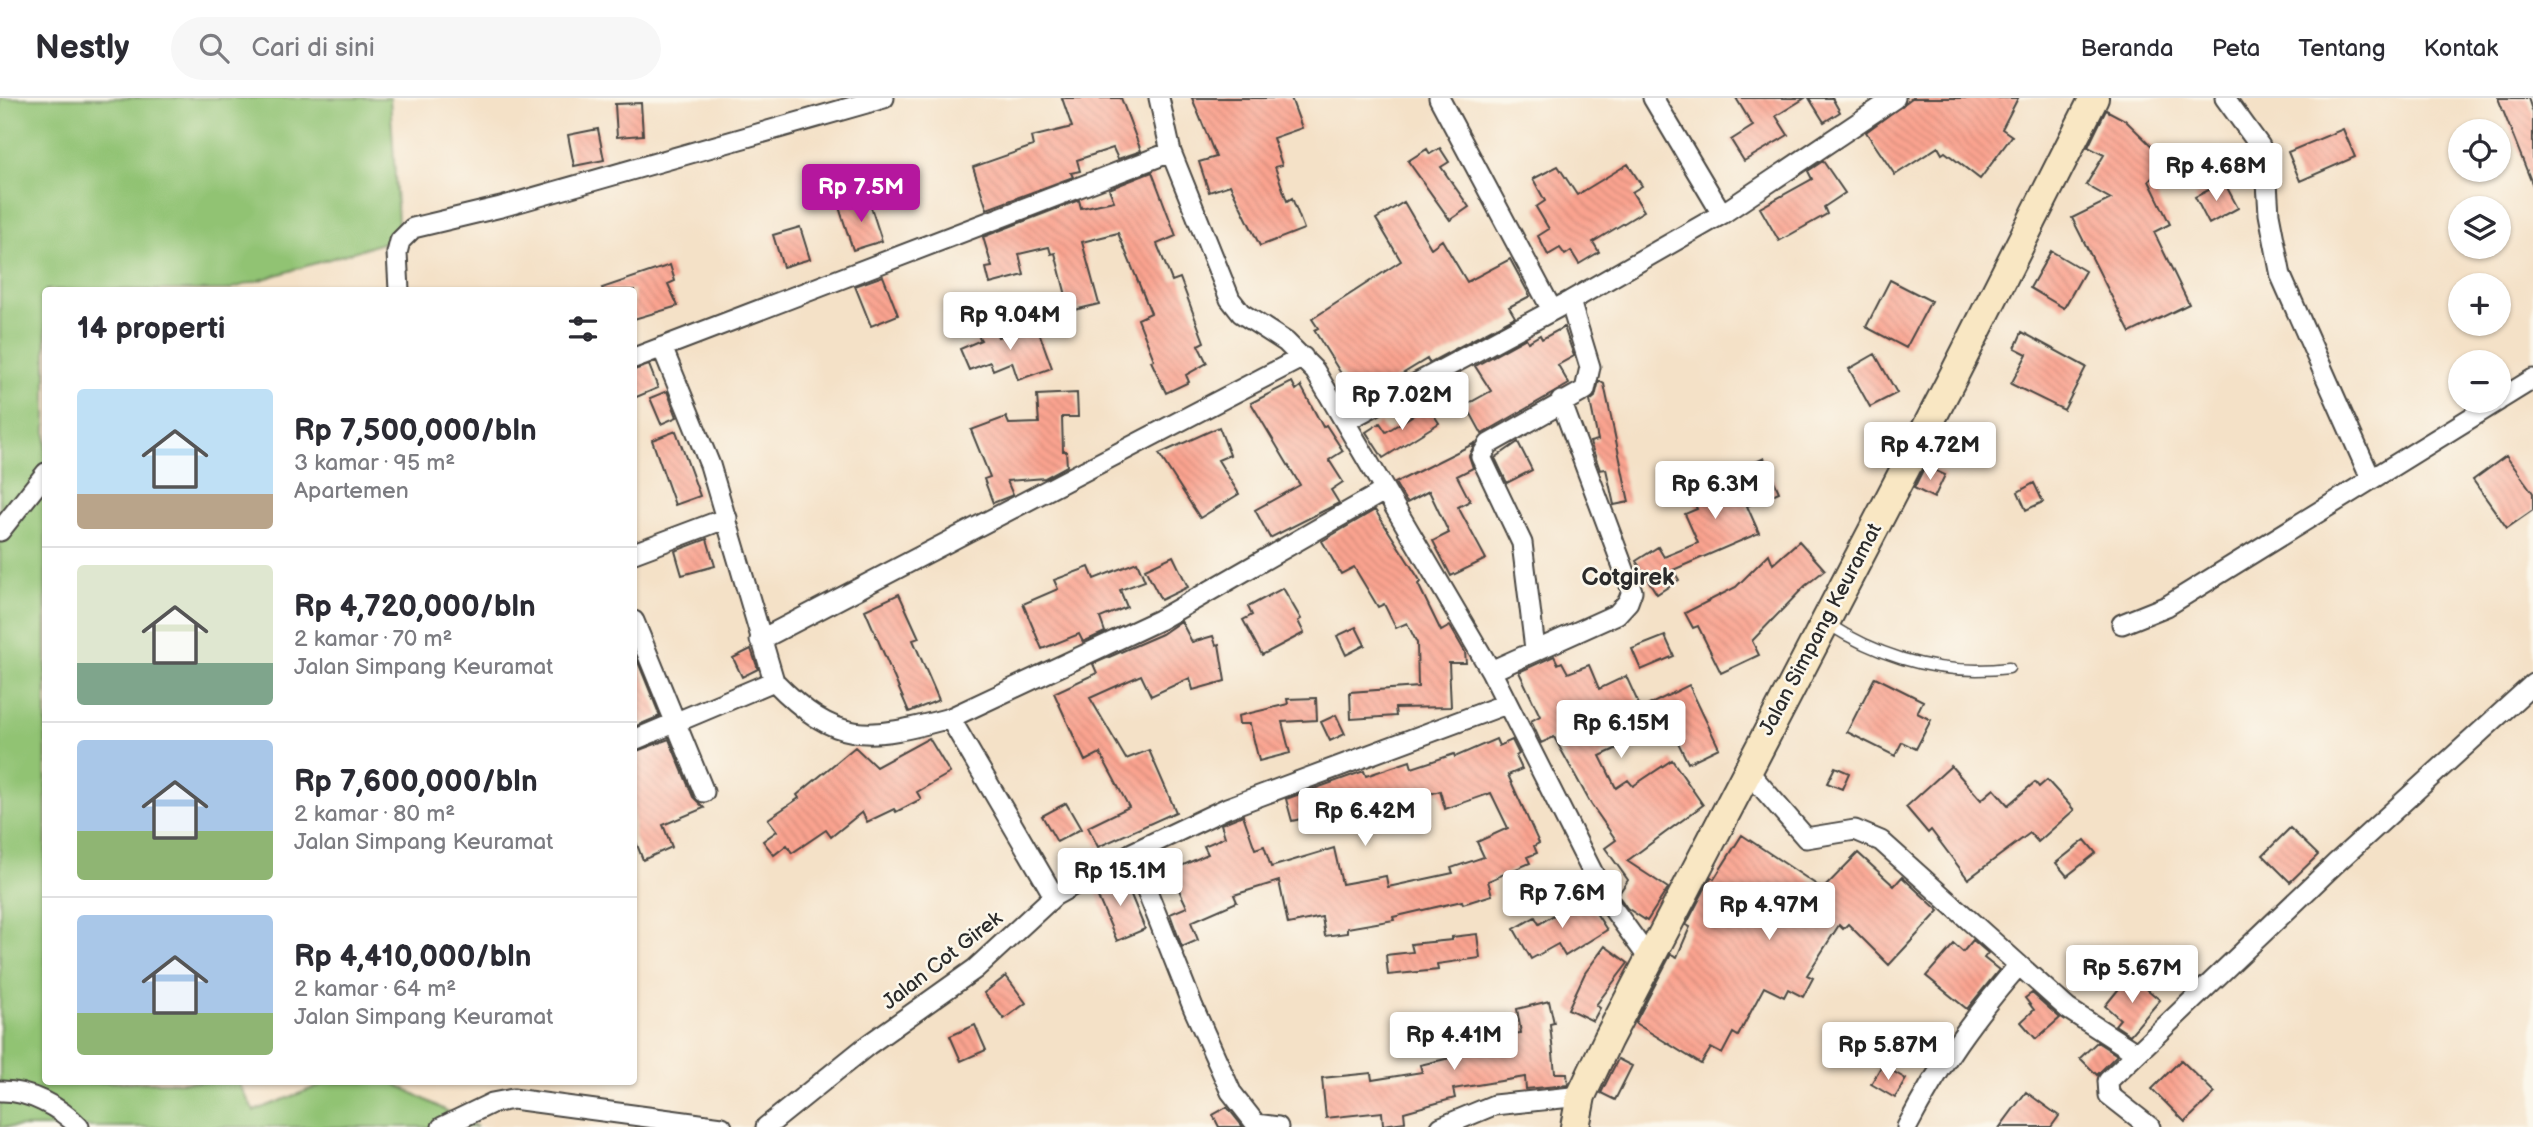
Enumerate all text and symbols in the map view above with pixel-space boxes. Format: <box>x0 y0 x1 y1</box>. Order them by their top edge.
search box <box>171 17 661 80</box>
text: Nestly <box>35 28 129 68</box>
icon: search <box>195 29 233 67</box>
text: Cari di sini <box>251 33 375 64</box>
text: Beranda <box>2080 34 2174 63</box>
text: Peta <box>2212 34 2260 63</box>
text: Tentang <box>2298 34 2386 63</box>
text: Kontak <box>2424 34 2498 63</box>
map controls <box>2448 119 2511 413</box>
button: locate <box>2448 119 2511 182</box>
pin: Rp 4.68M <box>2144 144 2288 203</box>
text: Rp 4.68M <box>2165 152 2267 180</box>
pin: Rp 7.5M <box>796 164 926 224</box>
text: Rp 7.5M <box>818 173 904 201</box>
button: layers <box>2448 196 2511 259</box>
button: + <box>2448 273 2511 336</box>
pin: Rp 9.04M <box>938 292 1082 352</box>
text: Rp 9.04M <box>959 301 1061 329</box>
icon: filters <box>564 310 602 348</box>
text: 14 properti <box>77 311 225 347</box>
button: − <box>2448 350 2511 413</box>
pin: Rp 7.02M <box>1330 372 1474 432</box>
text: Rp 7.02M <box>1352 381 1452 409</box>
text: Rp 7,500,000/bln <box>294 413 537 449</box>
icon: home <box>133 417 217 501</box>
pin: Rp 4.72M <box>1858 422 2002 482</box>
text: Rp 4.72M <box>1880 431 1980 459</box>
text: 3 kamar · 95 m² <box>294 449 455 477</box>
pin: Rp 6.3M <box>1650 462 1780 521</box>
text: Rp 6.3M <box>1671 470 1759 498</box>
text: Apartemen <box>294 477 409 505</box>
street label: Jalan Simpang Keuramat <box>1754 518 1887 740</box>
district label: Cotgirek <box>1581 563 1675 592</box>
text: Rp 4,720,000/bln <box>294 589 536 625</box>
icon: home <box>133 593 217 677</box>
text: 2 kamar · 70 m² <box>294 625 452 653</box>
text: Jalan Simpang Keuramat <box>294 653 553 681</box>
pin: Rp 6.15M <box>1549 700 1693 760</box>
text: Rp 6.15M <box>1573 709 1669 737</box>
text: Rp 7,600,000/bln <box>294 764 538 800</box>
icon: home <box>133 768 217 852</box>
pin: Rp 6.42M <box>1293 788 1437 848</box>
text: Rp 6.42M <box>1314 797 1416 825</box>
text: 2 kamar · 80 m² <box>294 800 455 828</box>
text: Jalan Simpang Keuramat <box>294 828 553 856</box>
pin: Rp 15.1M <box>1048 848 1192 908</box>
text: Rp 15.1M <box>1074 857 1166 885</box>
pin: Rp 7.6M <box>1497 870 1627 930</box>
text: Rp 7.6M <box>1519 879 1605 907</box>
pin: Rp 4.97M <box>1697 882 1841 942</box>
text: Rp 4.97M <box>1719 891 1819 919</box>
street label: Jalan Cot Girek <box>877 905 1008 1015</box>
text: Rp 4,410,000/bln <box>294 939 532 975</box>
icon: home <box>133 943 217 1027</box>
pin: Rp 5.67M <box>2060 946 2204 1005</box>
text: Rp 5.67M <box>2082 954 2182 982</box>
text: 2 kamar · 64 m² <box>294 975 456 1003</box>
text: Jalan Simpang Keuramat <box>294 1003 553 1031</box>
pin: Rp 4.41M <box>1382 1012 1526 1072</box>
text: Rp 4.41M <box>1406 1021 1502 1049</box>
pin: Rp 5.87M <box>1816 1023 1960 1082</box>
text: Rp 5.87M <box>1838 1031 1938 1059</box>

